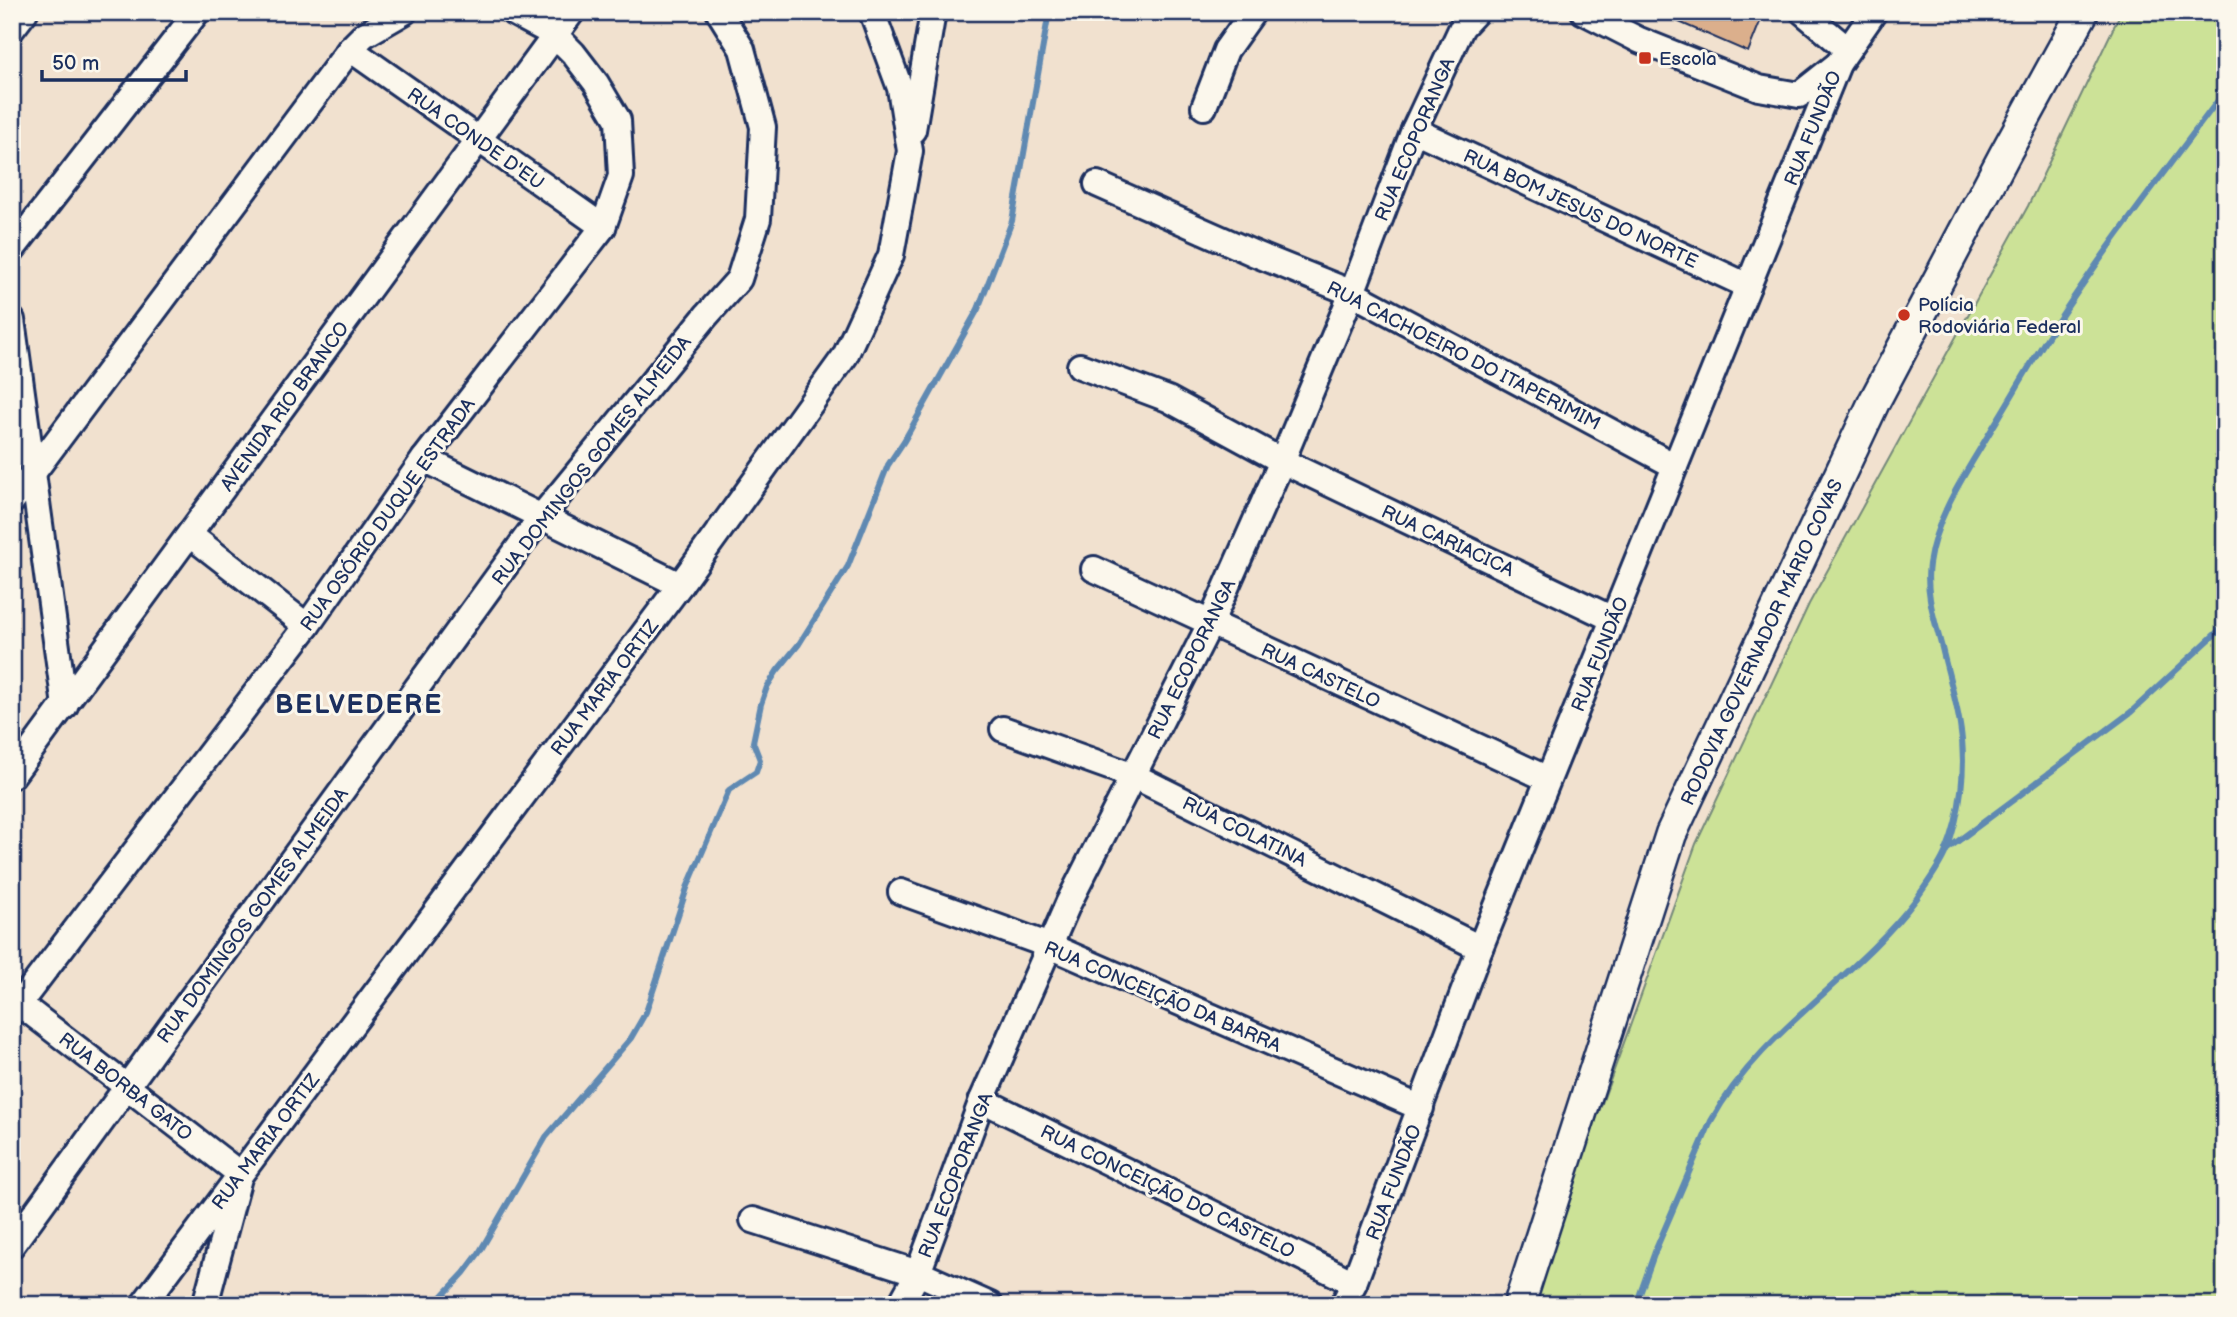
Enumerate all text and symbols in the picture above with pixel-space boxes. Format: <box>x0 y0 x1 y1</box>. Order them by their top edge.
scale bar <box>42 38 186 82</box>
place label: Escola <box>1659 48 1717 71</box>
marker: Escola <box>1637 50 1653 66</box>
text: 50 m <box>52 51 99 76</box>
street label: RUA ECOPORANGA <box>1371 54 1460 225</box>
street label: RUA FUNDÃO <box>1780 68 1847 189</box>
street label: RUA CONDE D'EU <box>402 83 548 195</box>
street label: RUA BOM JESUS DO NORTE <box>1460 145 1701 274</box>
street label: RUA CACHOEIRO DO ITAPERIMIM <box>1322 277 1604 436</box>
place label: Polícia Rodoviária Federal <box>1918 294 2081 339</box>
marker: Polícia Rodoviária Federal <box>1896 307 1912 323</box>
street label: AVENIDA RIO BRANCO <box>216 318 354 496</box>
street label: RUA DOMINGOS GOMES ALMEIDA <box>488 331 697 590</box>
street label: RUA OSÓRIO DUQUE ESTRADA <box>295 393 481 636</box>
street label: RODOVIA GOVERNADOR MÁRIO COVAS <box>1676 476 1848 809</box>
street label: RUA CARIACICA <box>1377 501 1518 582</box>
street label: RUA ECOPORANGA <box>1144 575 1241 743</box>
street label: RUA FUNDÃO <box>1567 594 1634 715</box>
street label: RUA MARIA ORTIZ <box>546 615 664 761</box>
street label: RUA CASTELO <box>1257 639 1384 714</box>
district label: BELVEDERE <box>275 690 443 721</box>
street label: RUA DOMINGOS GOMES ALMEIDA <box>153 783 354 1048</box>
street label: RUA COLATINA <box>1178 792 1311 873</box>
street label: RUA CONCEIÇÃO DA BARRA <box>1040 937 1285 1058</box>
street label: RUA BORBA GATO <box>54 1028 196 1146</box>
street label: RUA MARIA ORTIZ <box>207 1069 325 1215</box>
street label: RUA ECOPORANGA <box>914 1089 999 1262</box>
street label: RUA CONCEIÇÃO DO CASTELO <box>1036 1121 1298 1264</box>
street label: RUA FUNDÃO <box>1362 1122 1427 1244</box>

